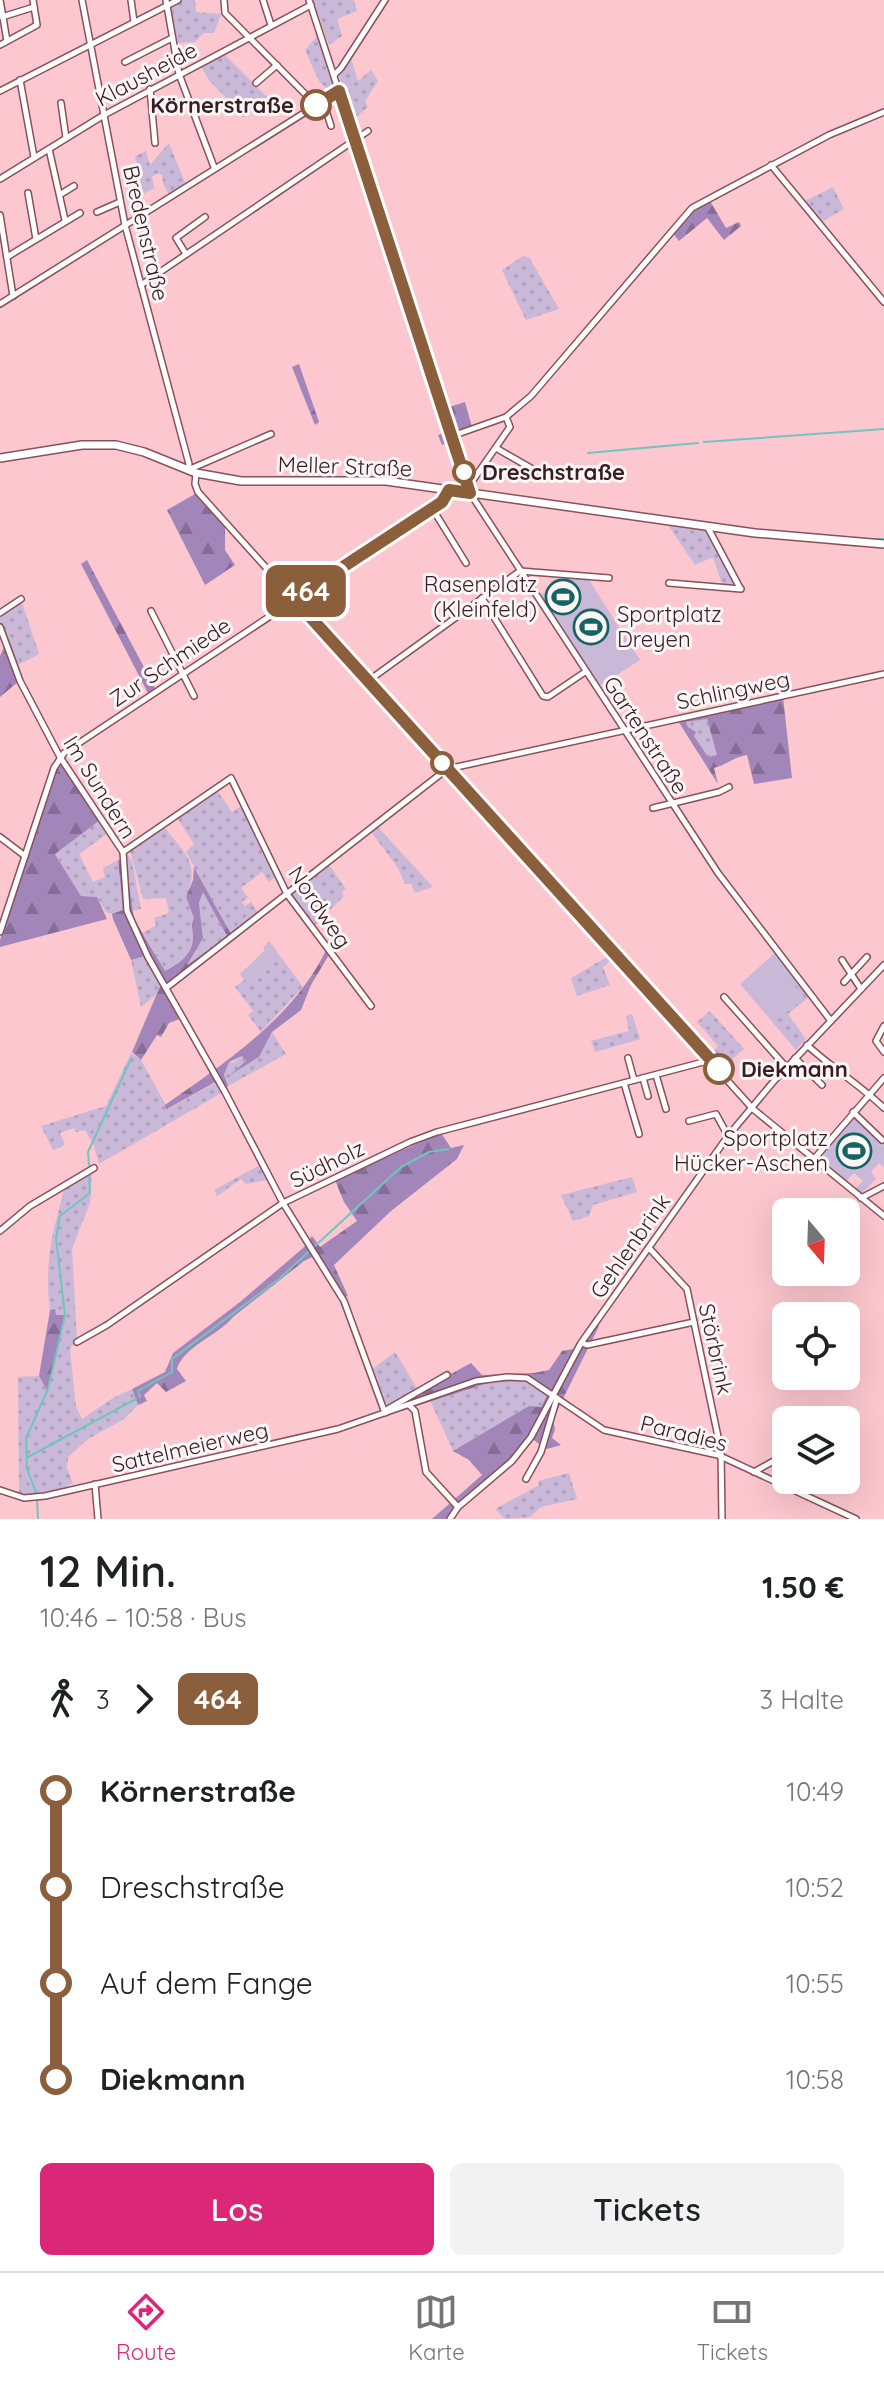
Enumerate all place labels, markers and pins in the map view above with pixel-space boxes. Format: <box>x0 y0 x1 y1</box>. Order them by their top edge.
marker: Körnerstraße <box>301 90 331 120</box>
place label: Körnerstraße <box>150 91 294 119</box>
place label: Dreschstraße <box>482 458 625 486</box>
marker: Dreschstraße <box>453 461 475 483</box>
place label: Rasenplatz (Kleinfeld) <box>424 570 537 623</box>
sports icon: Rasenplatz (Kleinfeld) <box>544 578 582 616</box>
place label: Sportplatz Dreyen <box>617 600 722 653</box>
sports icon: Sportplatz Dreyen <box>572 608 610 646</box>
unlabelled marker <box>431 752 453 774</box>
marker: Diekmann <box>704 1054 734 1084</box>
place label: Diekmann <box>741 1055 848 1083</box>
place label: Sportplatz Hücker-Aschen <box>674 1124 828 1177</box>
sports icon: Sportplatz Hücker-Aschen <box>835 1132 873 1170</box>

